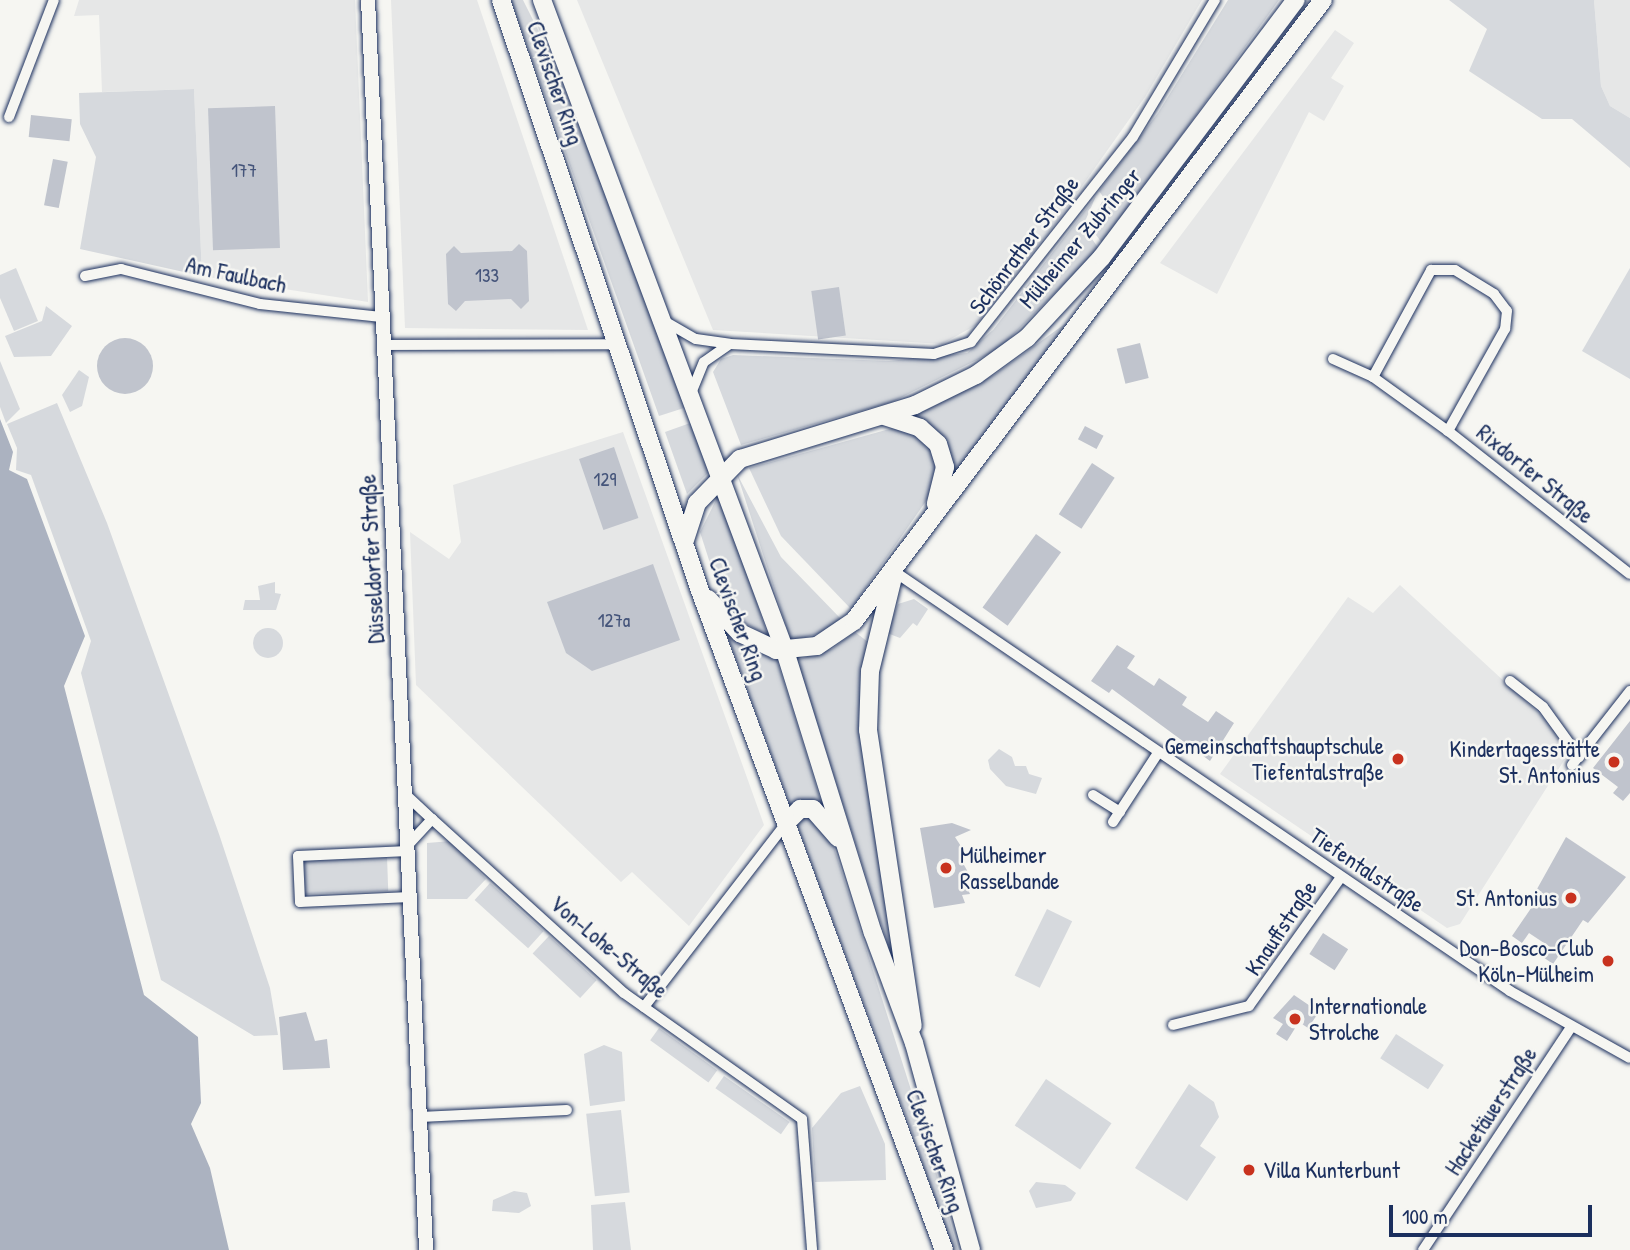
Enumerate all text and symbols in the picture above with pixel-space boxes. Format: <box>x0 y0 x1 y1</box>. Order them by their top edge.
street label: Clevischer Ring <box>521 17 589 149</box>
house number: 177 <box>231 160 257 182</box>
street label: Mülheimer Zubringer <box>1013 162 1147 314</box>
street label: Schönrather Straße <box>963 171 1085 319</box>
street label: Am Faulbach <box>183 251 289 299</box>
house number: 133 <box>475 265 499 287</box>
street label: Rixdorfer Straße <box>1471 419 1599 529</box>
house number: 129 <box>594 469 616 491</box>
street label: Düsseldorfer Straße <box>354 474 390 644</box>
street label: Clevischer Ring <box>703 554 773 684</box>
house number: 127a <box>598 610 630 632</box>
place label: Gemeinschaftshauptschule Tiefentalstraße <box>1164 732 1384 786</box>
place label: Kindertagesstätte St. Antonius <box>1450 735 1600 789</box>
marker: Gemeinschaftshauptschule Tiefentalstraße <box>1390 751 1406 767</box>
marker: Kindertagesstätte St. Antonius <box>1606 754 1622 770</box>
street label: Tiefentalstraße <box>1305 822 1429 918</box>
place label: Mülheimer Rasselbande <box>960 841 1059 895</box>
marker: Mülheimer Rasselbande <box>938 860 954 876</box>
street label: Knauffstraße <box>1239 875 1323 981</box>
place label: St. Antonius <box>1456 884 1557 912</box>
street label: Von-Lohe-Straße <box>544 890 674 1004</box>
marker: St. Antonius <box>1563 890 1579 906</box>
place label: Don-Bosco-Club Köln-Mülheim <box>1459 934 1594 988</box>
marker: Don-Bosco-Club Köln-Mülheim <box>1600 953 1616 969</box>
place label: Internationale Strolche <box>1309 992 1427 1046</box>
marker: Internationale Strolche <box>1287 1011 1303 1027</box>
street label: Hacketäuerstraße <box>1439 1042 1543 1180</box>
street label: Clevischer Ring <box>900 1086 970 1216</box>
place label: Villa Kunterbunt <box>1263 1156 1400 1184</box>
marker: Villa Kunterbunt <box>1241 1162 1257 1178</box>
scale bar <box>1392 1190 1595 1234</box>
text: 100 m <box>1402 1202 1448 1231</box>

